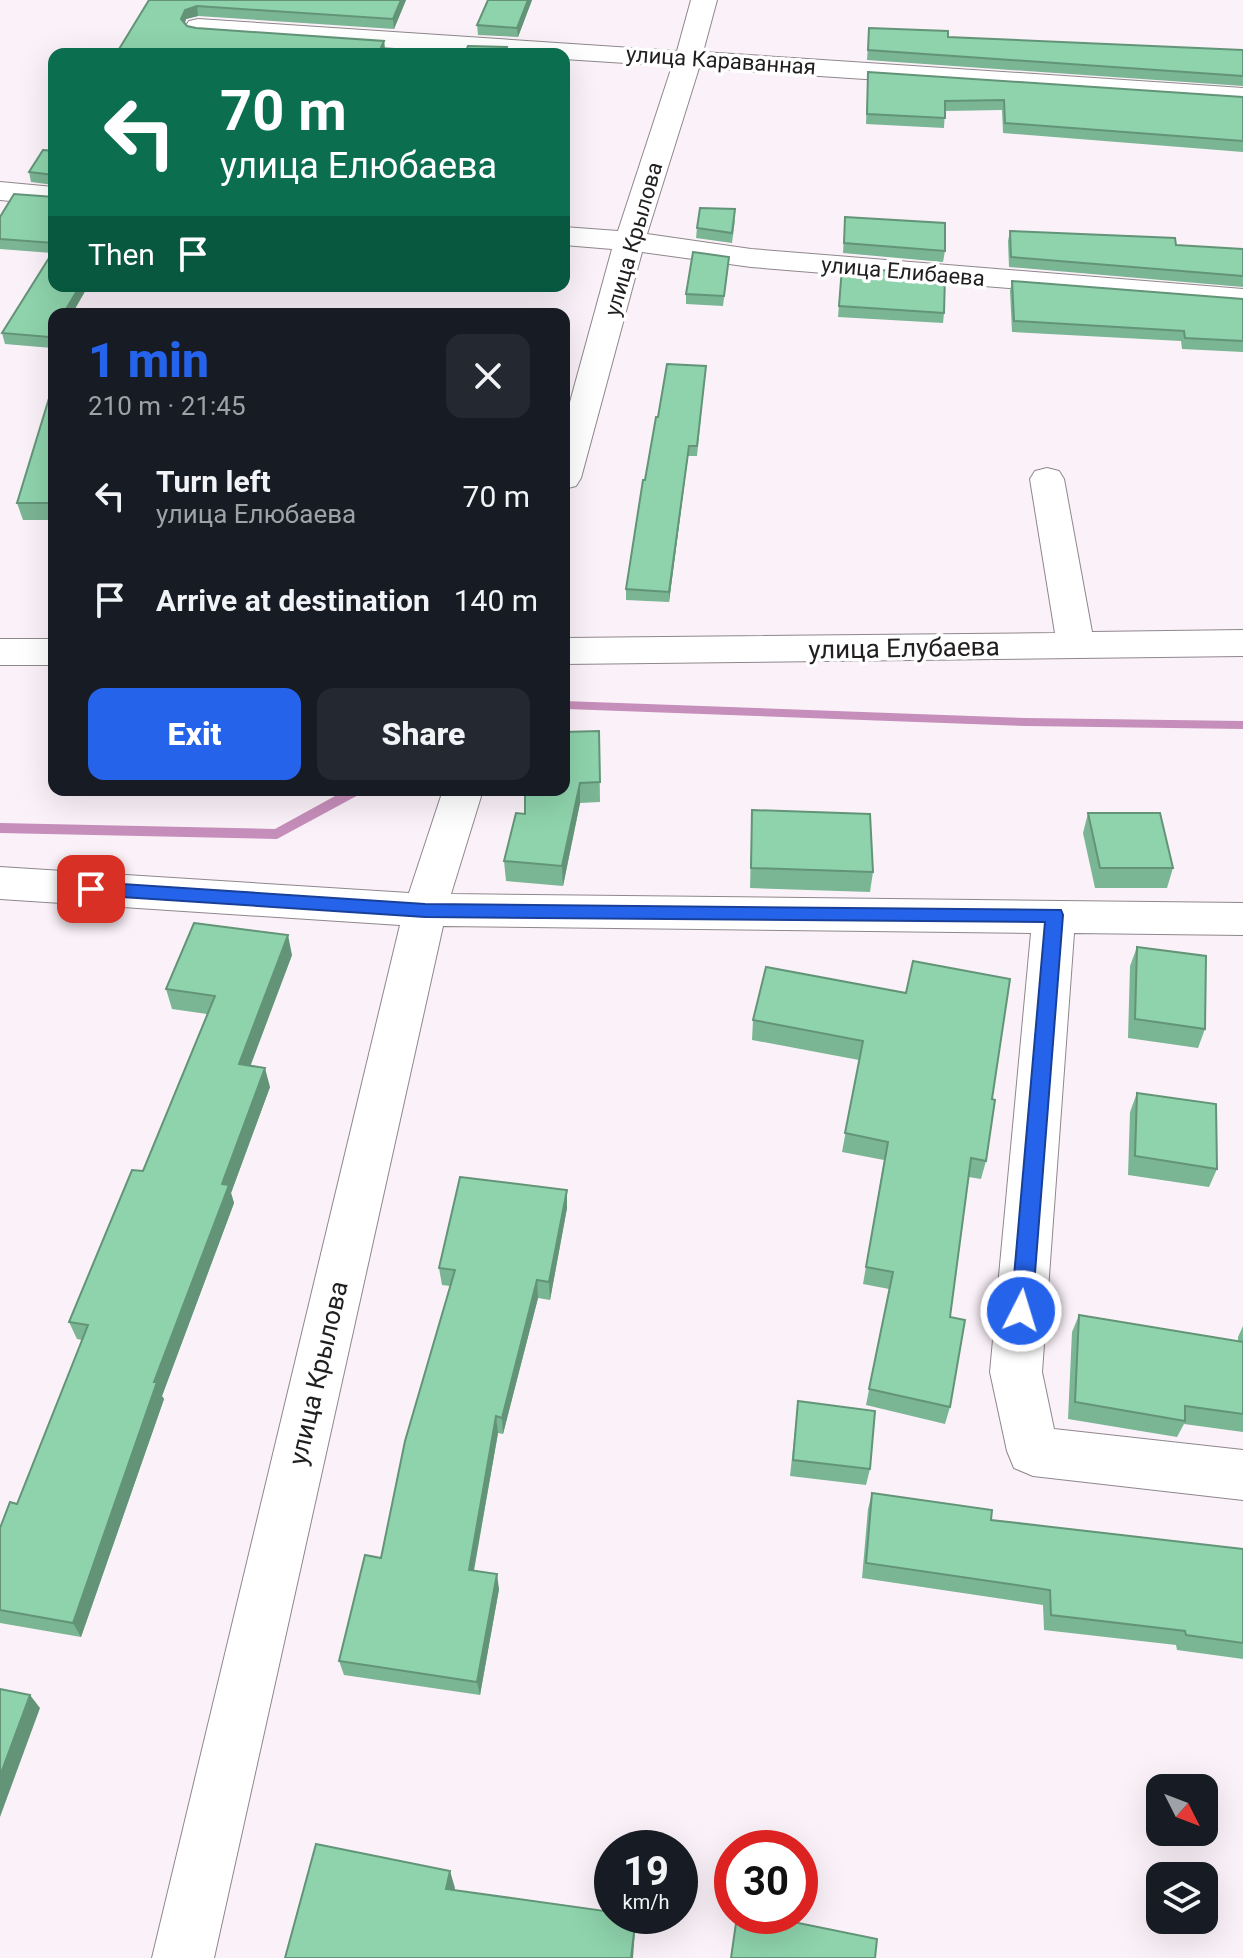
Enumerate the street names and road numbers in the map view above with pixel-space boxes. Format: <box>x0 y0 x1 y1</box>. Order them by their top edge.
street label: улица Караванная <box>625 41 817 80</box>
street label: улица Крылова <box>600 159 667 319</box>
street label: улица Елибаева <box>820 252 986 291</box>
street label: улица Елубаева <box>808 631 1000 665</box>
street label: улица Крылова <box>282 1278 354 1468</box>

